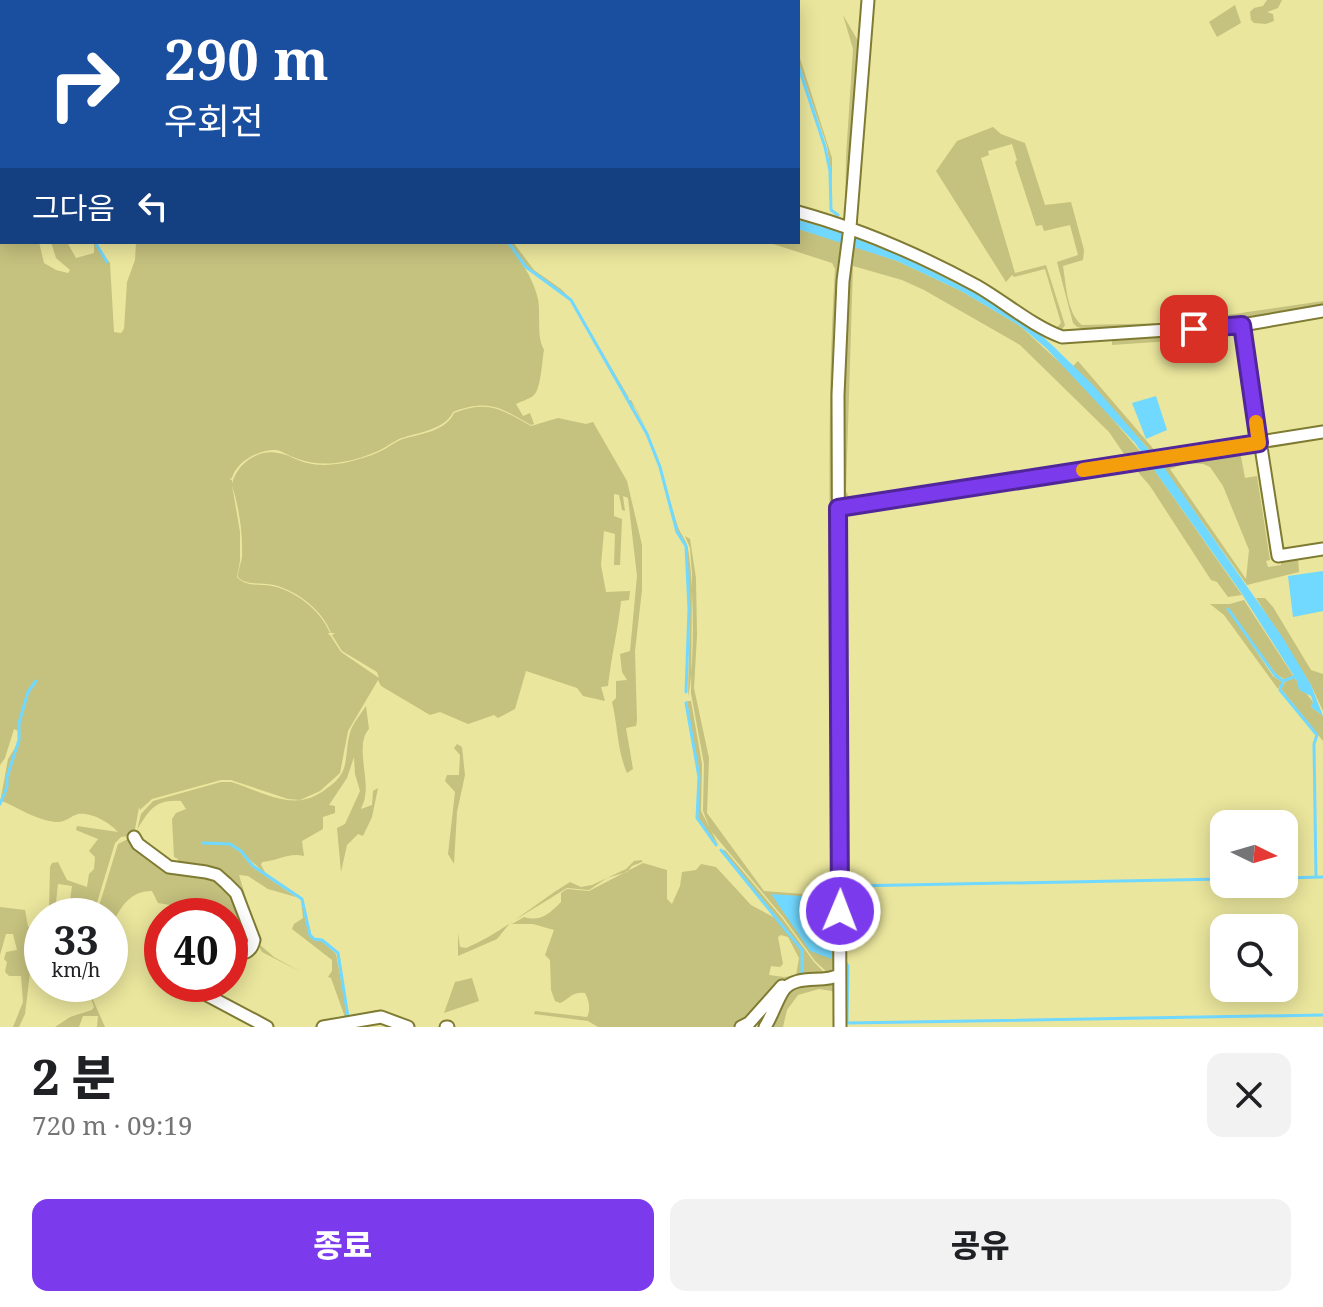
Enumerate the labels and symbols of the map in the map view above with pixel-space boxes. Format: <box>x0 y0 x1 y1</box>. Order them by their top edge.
pin <box>1160 295 1228 363</box>
north arrow <box>1210 810 1298 898</box>
position arrow <box>798 869 882 953</box>
speed limit sign: 40 <box>144 898 248 1002</box>

